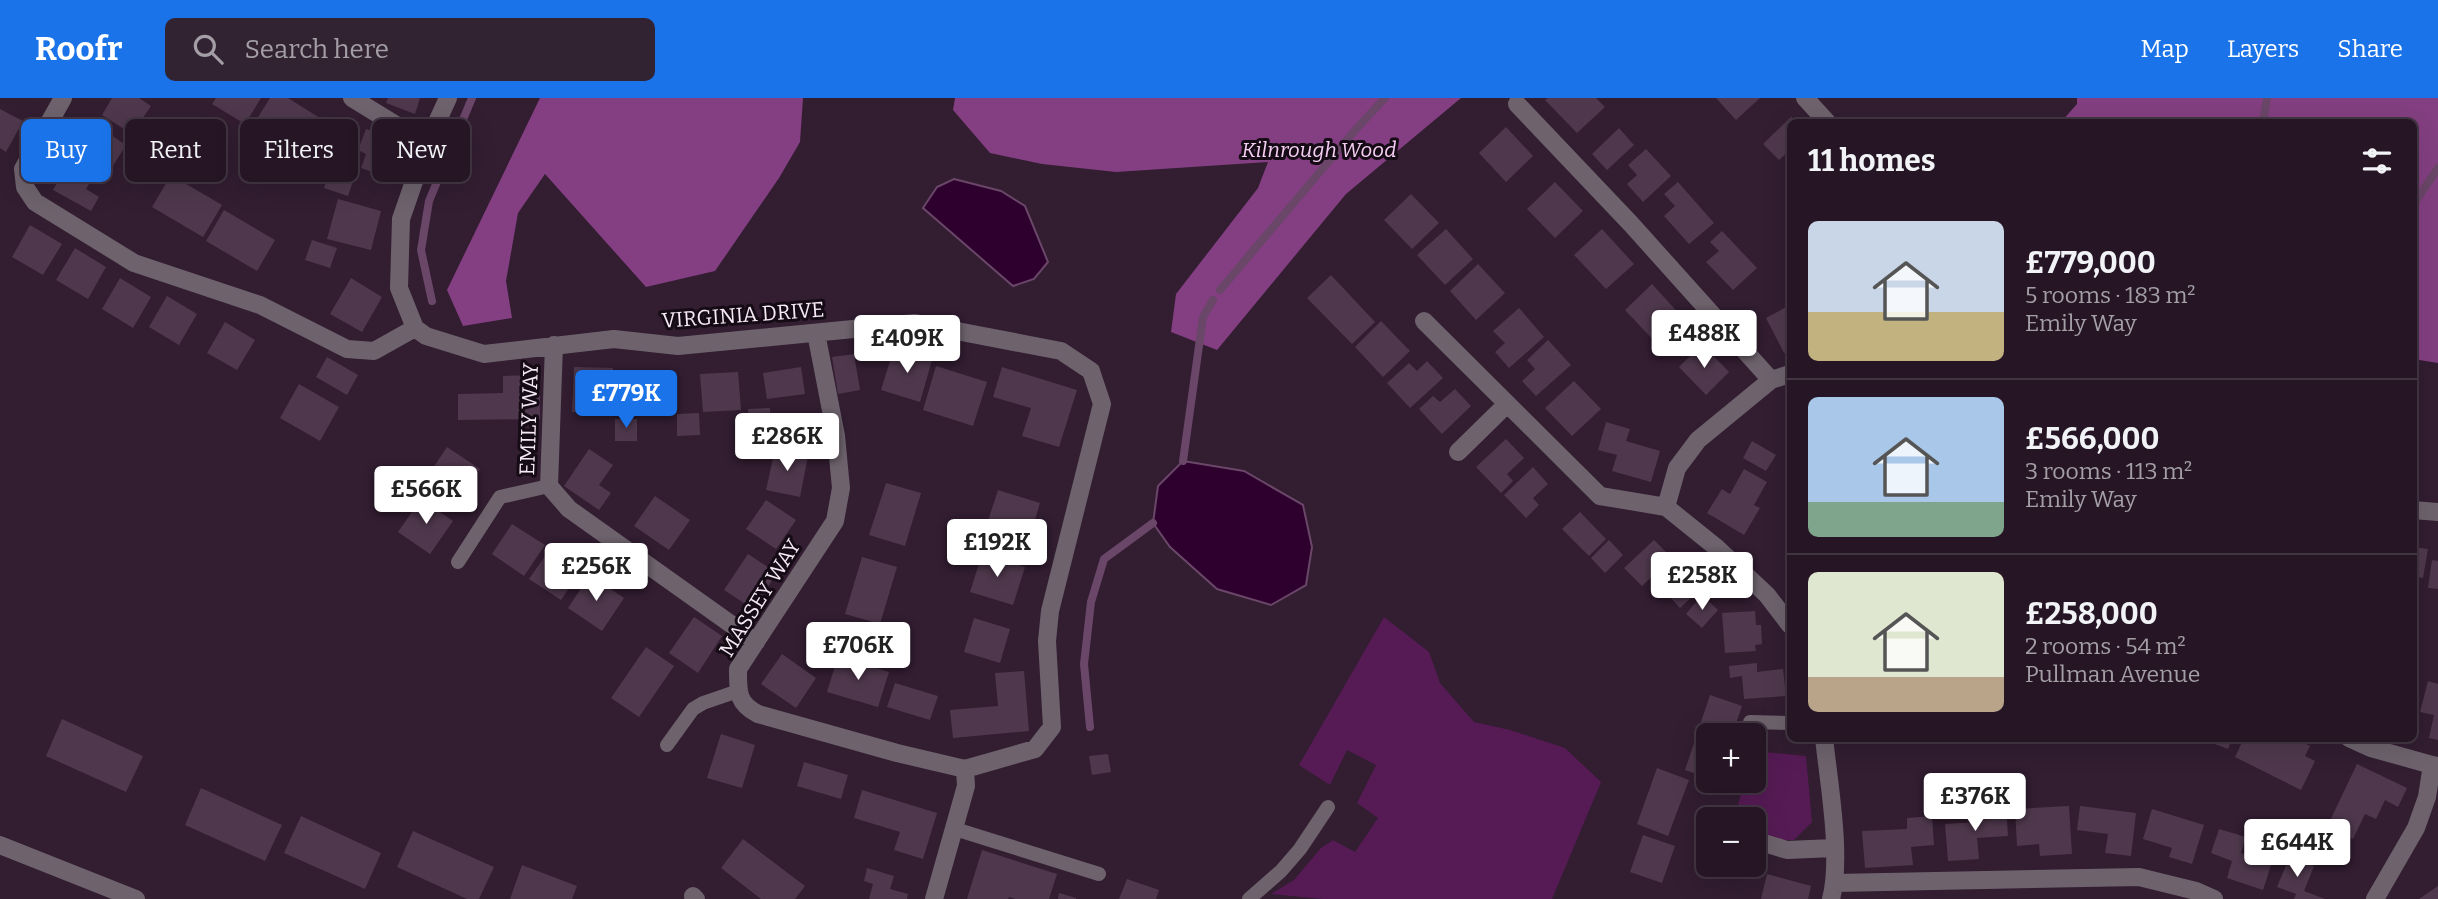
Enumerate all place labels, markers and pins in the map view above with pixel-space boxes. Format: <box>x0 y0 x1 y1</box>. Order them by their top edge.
pin: £488K <box>1655 310 1753 370</box>
pin: £409K <box>858 316 956 375</box>
pin: £779K <box>577 370 675 430</box>
pin: £286K <box>738 414 836 473</box>
pin: £566K <box>377 466 475 526</box>
pin: £192K <box>948 519 1046 579</box>
pin: £256K <box>547 544 645 603</box>
pin: £258K <box>1653 552 1751 612</box>
pin: £706K <box>809 622 907 682</box>
pin: £376K <box>1926 774 2024 833</box>
pin: £644K <box>2248 820 2346 879</box>

